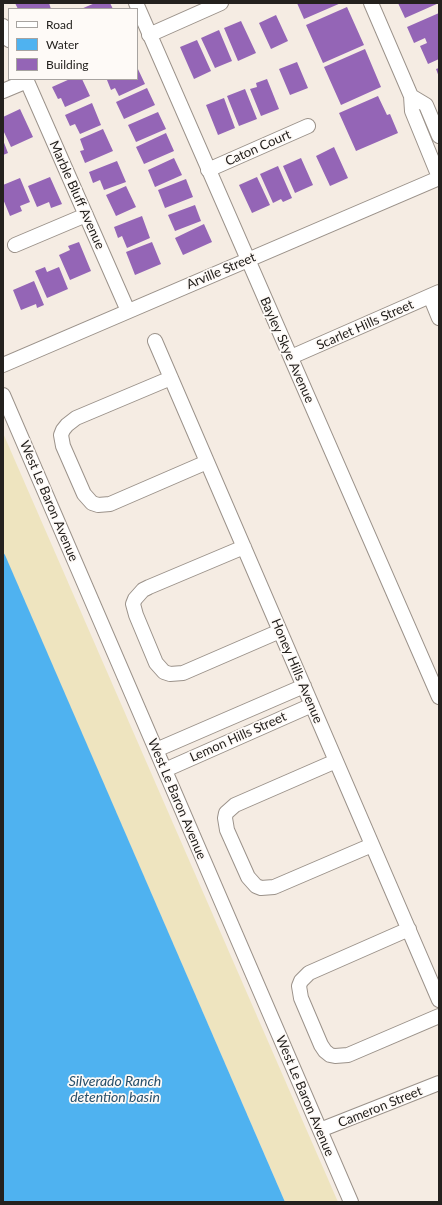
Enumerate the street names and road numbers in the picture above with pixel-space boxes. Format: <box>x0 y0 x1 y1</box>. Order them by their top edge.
street label: Caton Court <box>223 127 293 169</box>
street label: Marble Bluff Avenue <box>46 138 108 252</box>
street label: Arville Street <box>184 249 258 293</box>
street label: Bayley Skye Avenue <box>257 295 317 405</box>
street label: Scarlet Hills Street <box>314 297 416 353</box>
street label: West Le Baron Avenue <box>16 438 82 564</box>
street label: Honey Hills Avenue <box>268 616 326 726</box>
street label: Lemon Hills Street <box>187 709 289 765</box>
street label: West Le Baron Avenue <box>144 736 210 862</box>
street label: West Le Baron Avenue <box>272 1033 338 1159</box>
street label: Cameron Street <box>336 1083 424 1131</box>

